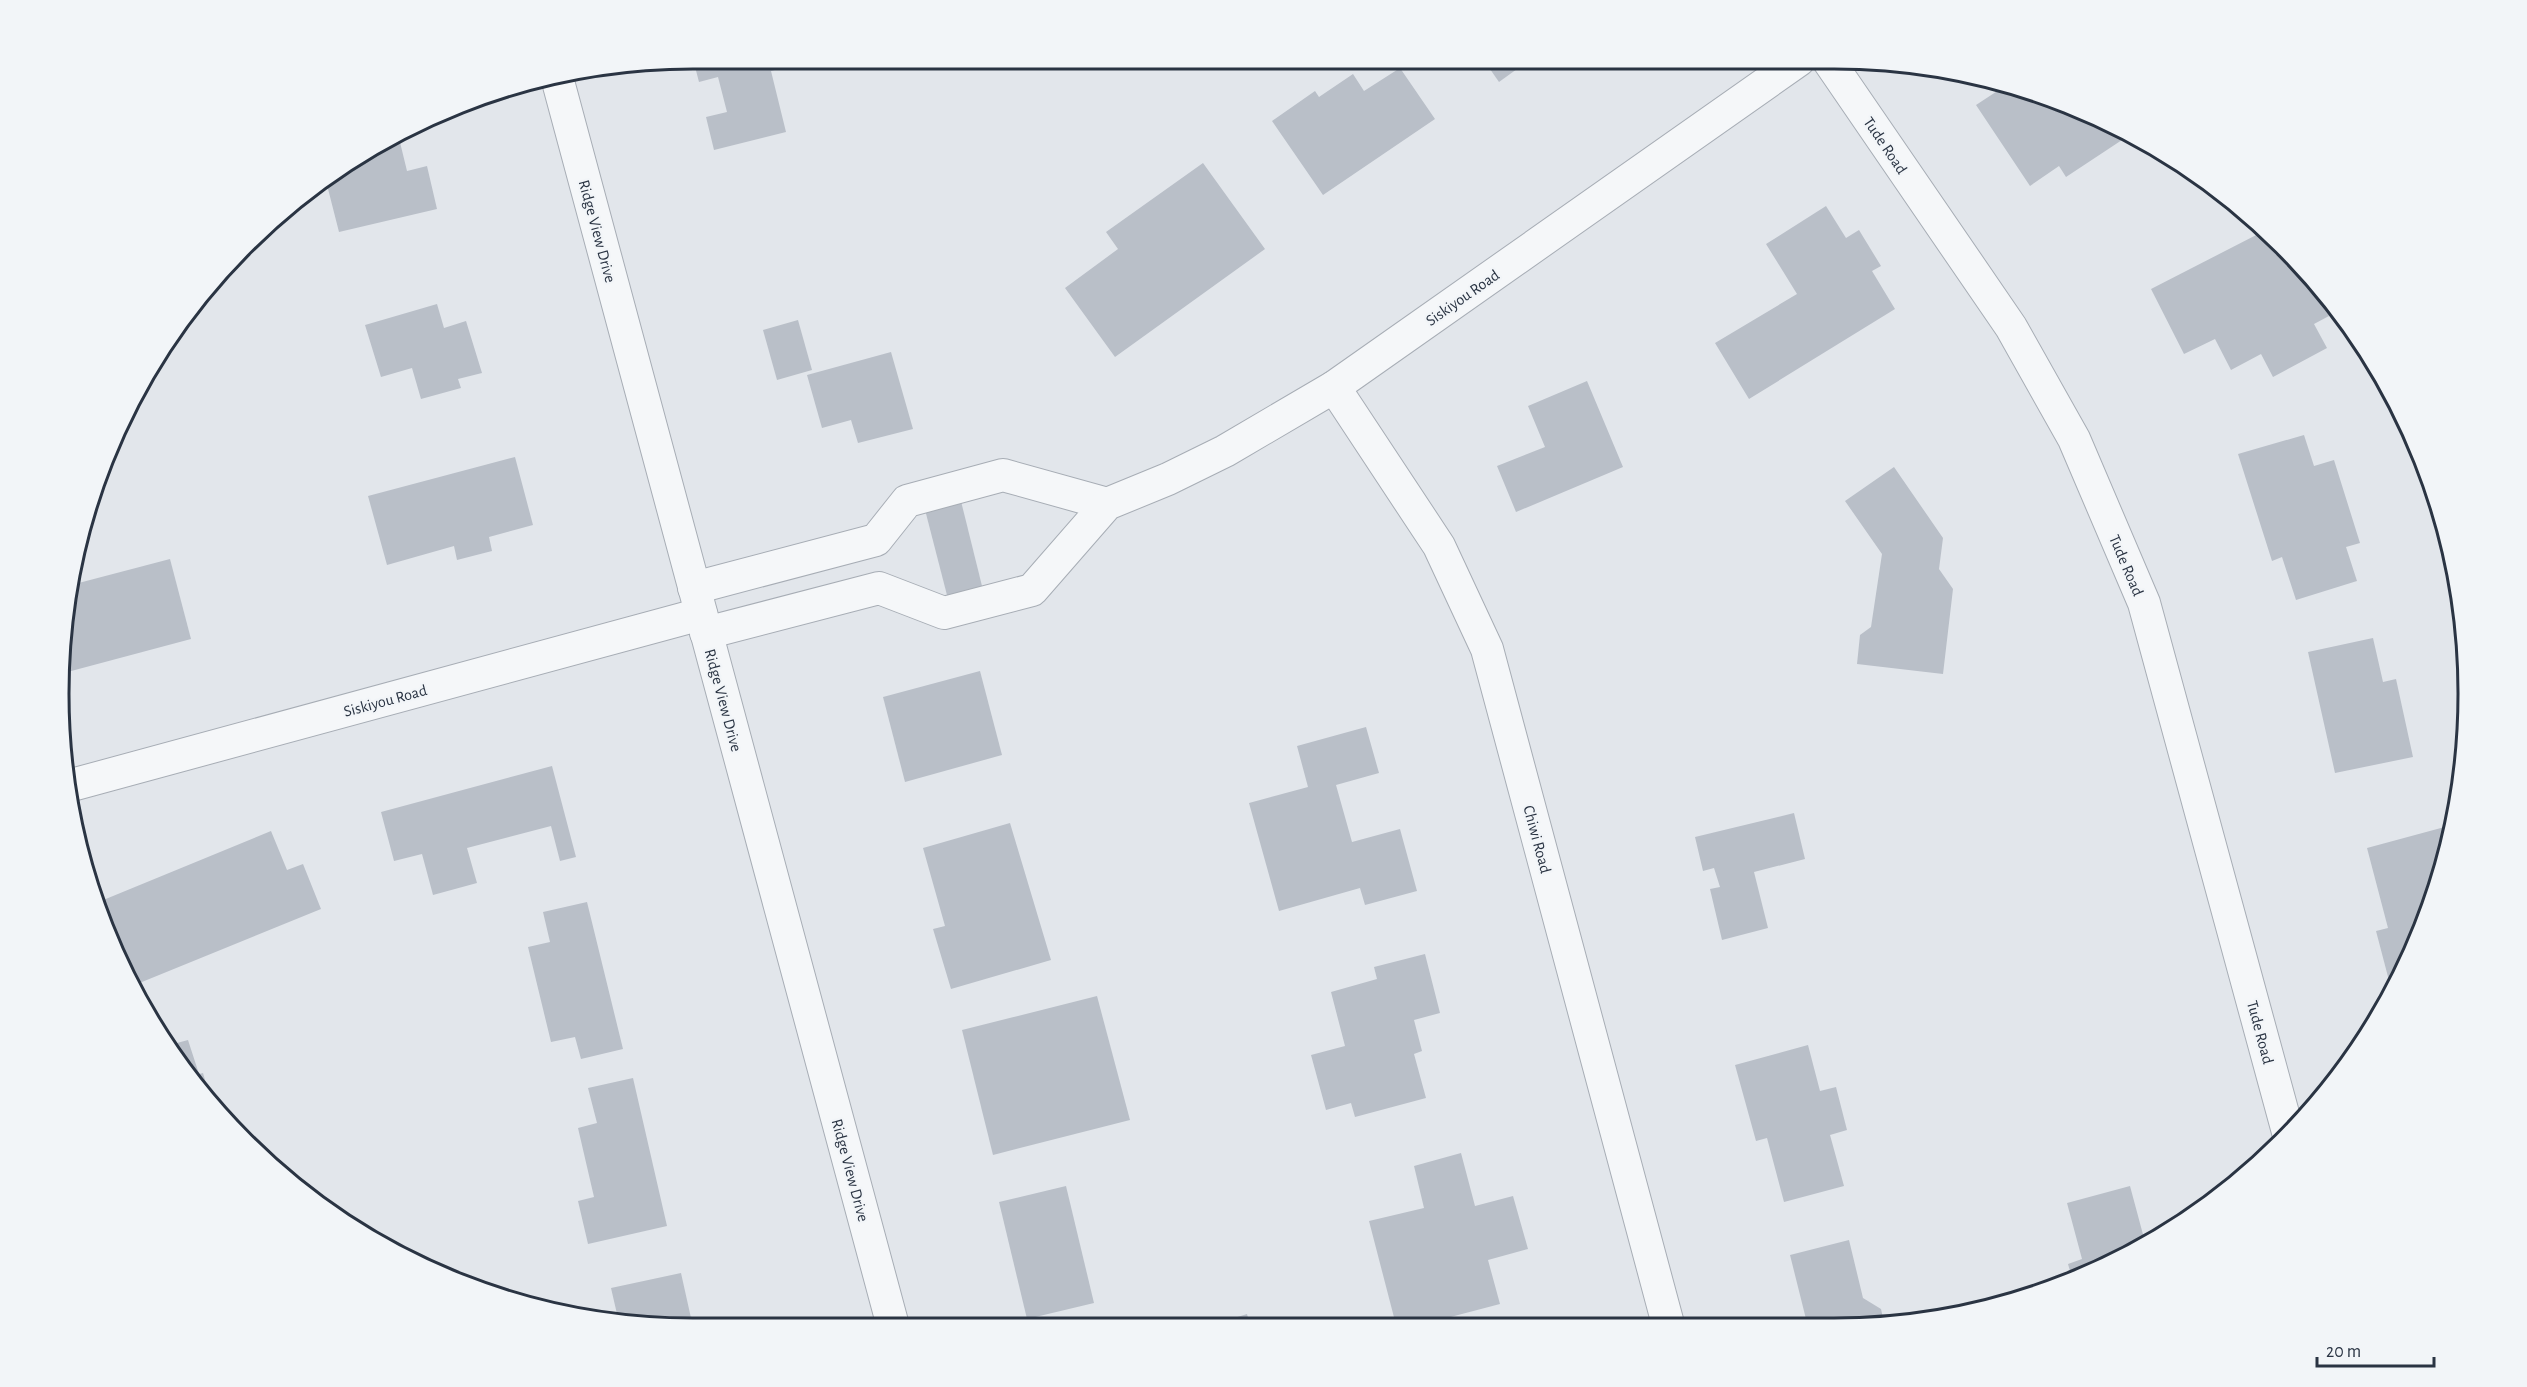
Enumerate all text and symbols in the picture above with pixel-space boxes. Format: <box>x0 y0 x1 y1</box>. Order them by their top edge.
street label: Tude Road <box>1860 114 1910 177</box>
street label: Ridge View Drive <box>576 178 618 284</box>
street label: Siskiyou Road <box>1423 267 1503 330</box>
street label: Tude Road <box>2106 532 2146 598</box>
street label: Ridge View Drive <box>702 647 744 753</box>
street label: Siskiyou Road <box>342 682 429 721</box>
street label: Chiwi Road <box>1520 804 1554 875</box>
street label: Tude Road <box>2244 999 2276 1066</box>
street label: Ridge View Drive <box>829 1117 871 1223</box>
scale bar <box>2317 1330 2434 1368</box>
text: 20 m <box>2326 1343 2361 1361</box>

